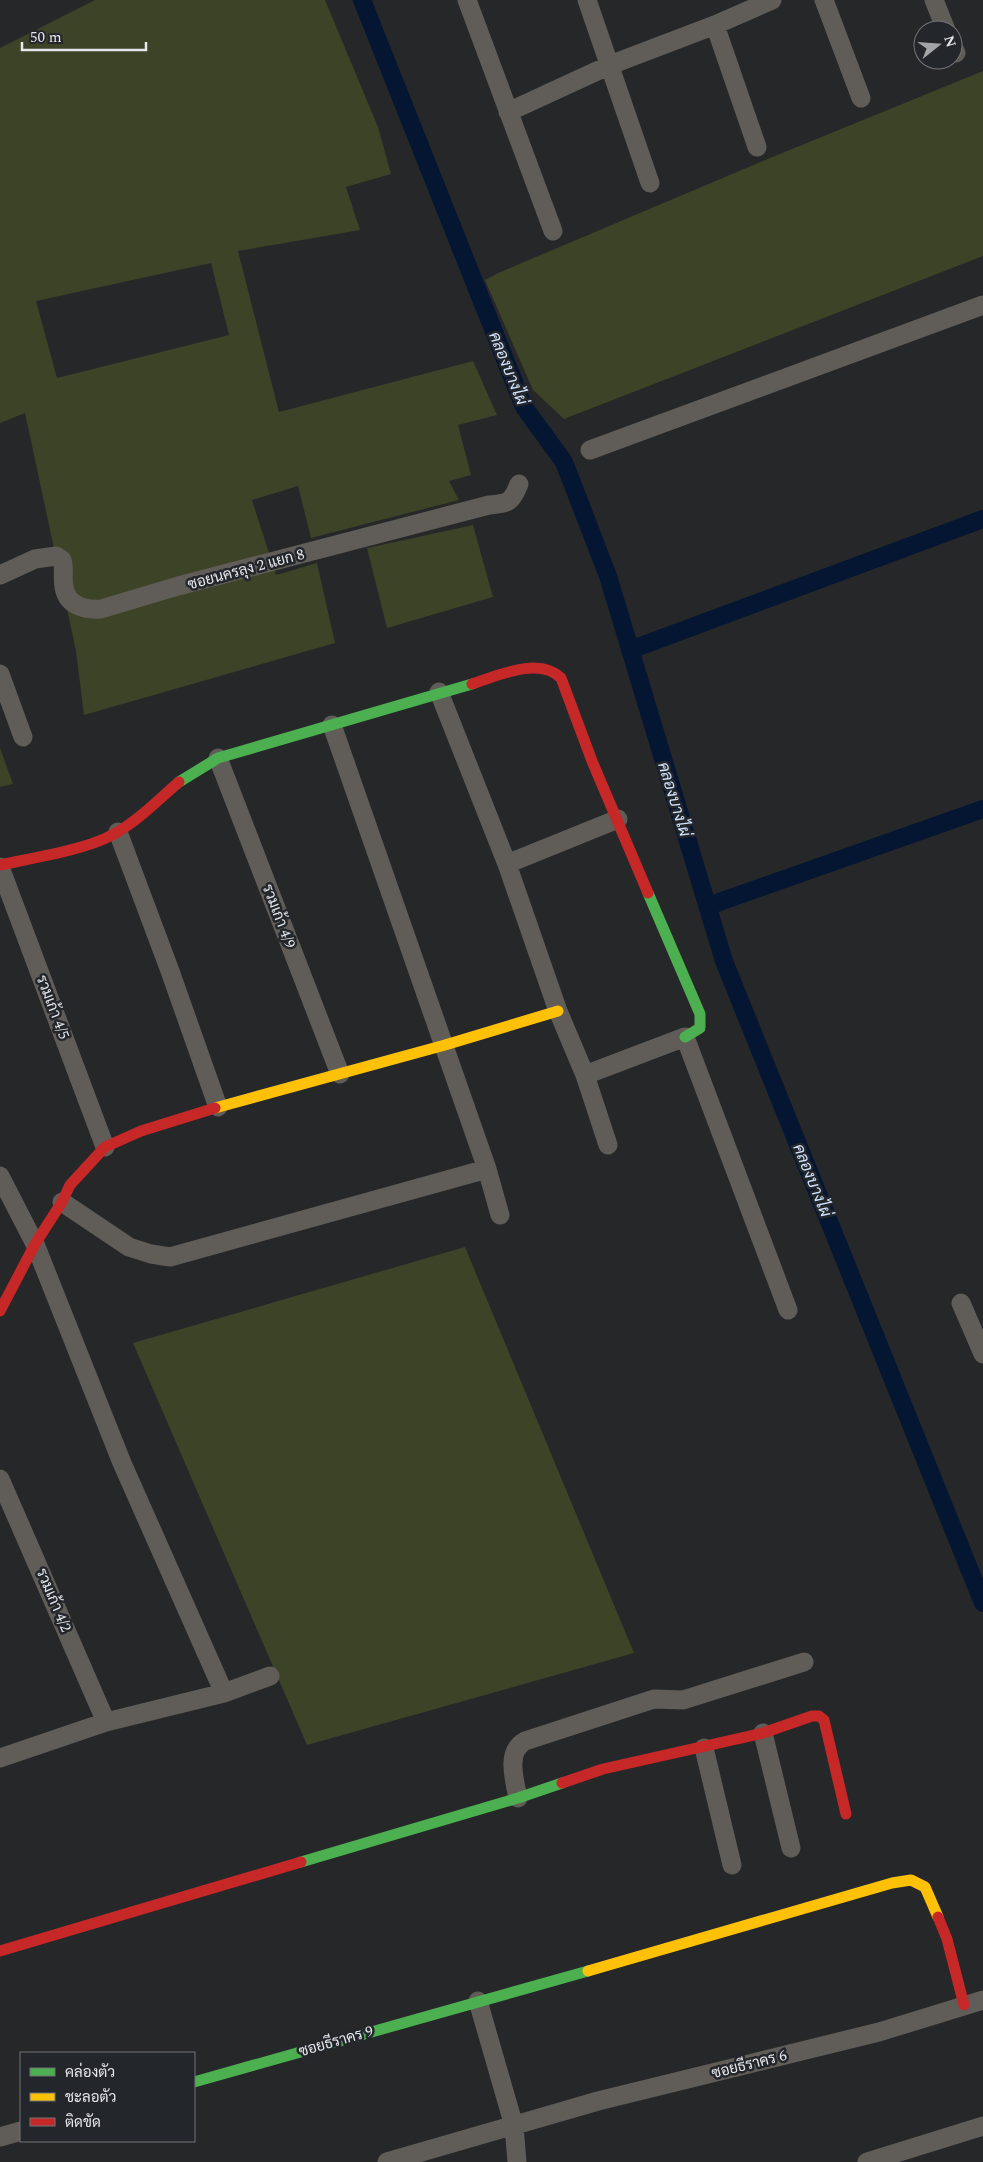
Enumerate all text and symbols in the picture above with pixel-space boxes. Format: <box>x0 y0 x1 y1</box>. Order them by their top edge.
scale bar <box>22 20 146 52</box>
north arrow <box>913 20 963 70</box>
text: 50 m <box>30 26 62 49</box>
text: N <box>938 33 962 50</box>
water label: คลองบางไผ่ <box>483 328 534 410</box>
street label: ซอยนครลุง 2 แยก 8 <box>185 543 307 596</box>
water label: คลองบางไผ่ <box>651 759 697 841</box>
street label: รวมเก้า 4/9 <box>256 881 301 952</box>
street label: รวมเก้า 4/5 <box>30 972 75 1043</box>
water label: คลองบางไผ่ <box>787 1140 838 1222</box>
street label: รวมเก้า 4/2 <box>30 1565 77 1636</box>
street label: ซอยธีราคร 9 <box>296 2020 376 2063</box>
street label: ซอยธีราคร 6 <box>709 2044 790 2085</box>
legend <box>20 2052 195 2142</box>
text: คล่องตัว <box>65 2061 115 2084</box>
text: ชะลอตัว <box>65 2086 116 2109</box>
text: ติดขัด <box>65 2111 101 2134</box>

